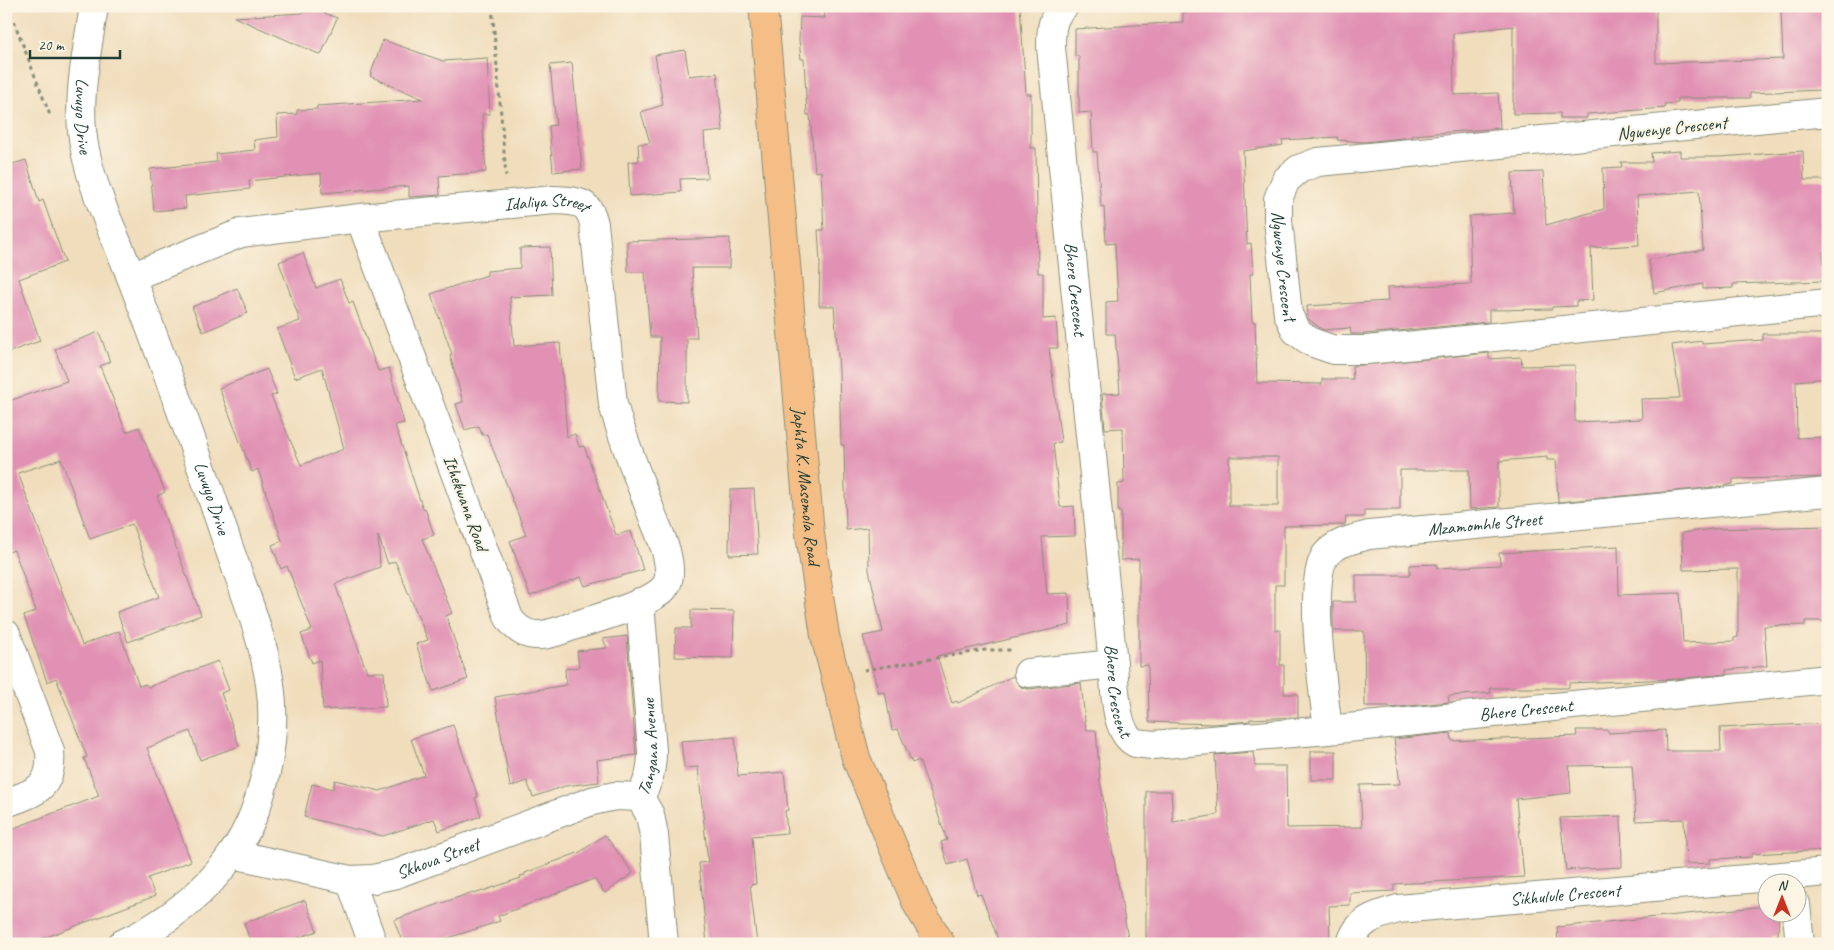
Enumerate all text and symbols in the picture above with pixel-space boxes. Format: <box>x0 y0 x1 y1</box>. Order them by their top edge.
scale bar <box>30 28 120 60</box>
text: 20 m <box>38 36 65 55</box>
street label: Luvuyo Drive <box>70 77 97 157</box>
street label: Ngwenye Crescent <box>1616 111 1731 145</box>
street label: Idaliya Street <box>503 189 597 219</box>
street label: Ngwenye Crescent <box>1267 212 1302 328</box>
street label: Bhere Crescent <box>1060 241 1091 339</box>
street label: Japhta K. Masemola Road <box>788 405 826 569</box>
street label: Ithekwana Road <box>438 452 495 557</box>
street label: Luvuyo Drive <box>189 459 235 538</box>
street label: Mzamomhle Street <box>1427 508 1545 540</box>
street label: Bhere Crescent <box>1100 643 1137 744</box>
street label: Bhere Crescent <box>1478 694 1576 726</box>
street label: Tangana Avenue <box>632 697 663 799</box>
street label: Skhova Street <box>393 832 485 884</box>
north arrow <box>1756 872 1806 922</box>
text: N <box>1778 877 1789 894</box>
street label: Sikhulule Crescent <box>1509 879 1624 910</box>

